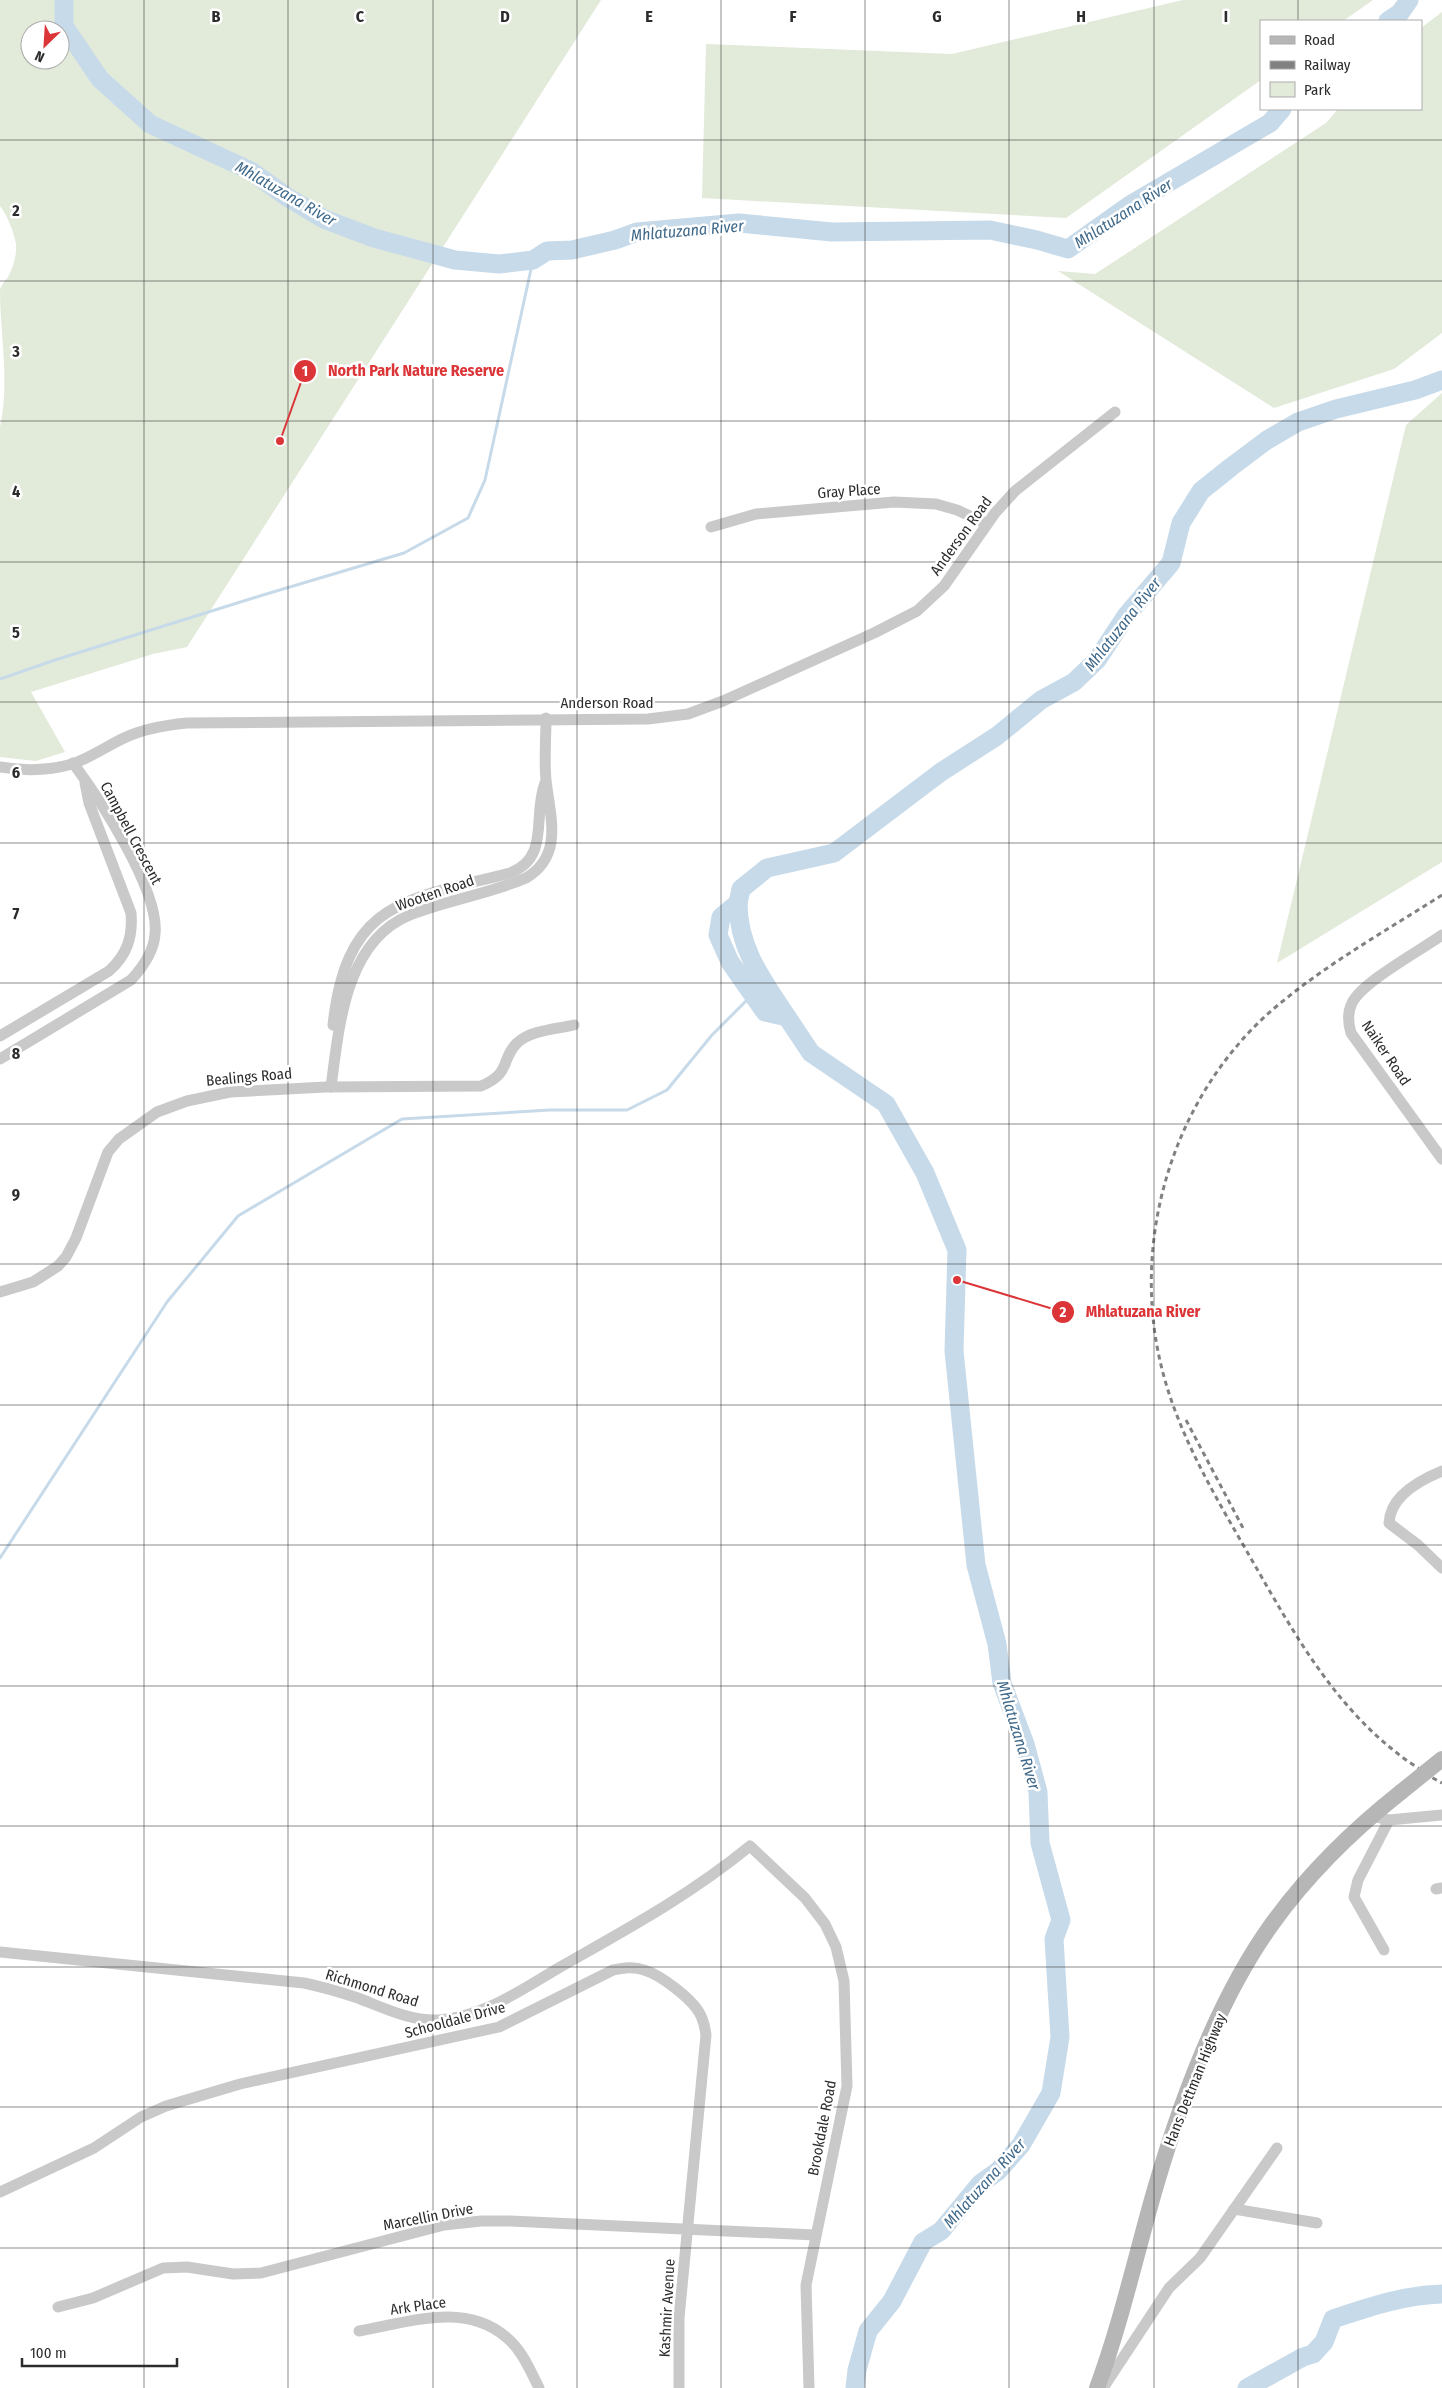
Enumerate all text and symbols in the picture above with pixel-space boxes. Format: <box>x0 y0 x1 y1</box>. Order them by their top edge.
text: B <box>212 7 221 26</box>
text: C <box>356 7 365 26</box>
text: D <box>500 7 510 26</box>
text: E <box>645 7 653 26</box>
text: F <box>789 7 797 26</box>
text: G <box>932 7 942 26</box>
text: H <box>1076 7 1086 26</box>
text: I <box>1224 7 1228 26</box>
north arrow <box>20 20 70 70</box>
legend <box>1260 20 1422 110</box>
text: Road <box>1304 31 1335 49</box>
text: N <box>32 47 47 66</box>
text: Railway <box>1304 56 1351 74</box>
text: Park <box>1304 81 1331 99</box>
water label: Mhlatuzana River <box>232 157 340 230</box>
water label: Mhlatuzana River <box>1071 174 1176 252</box>
text: 2 <box>11 201 20 220</box>
water label: Mhlatuzana River <box>630 216 745 245</box>
text: 3 <box>11 342 20 361</box>
callout: North Park Nature Reserve <box>292 355 514 386</box>
text: North Park Nature Reserve <box>328 361 504 380</box>
text: 1 <box>302 362 308 380</box>
street label: Gray Place <box>817 480 881 502</box>
text: 4 <box>12 482 20 501</box>
street label: Anderson Road <box>926 493 996 579</box>
water label: Mhlatuzana River <box>1080 573 1165 675</box>
text: 5 <box>12 623 20 642</box>
street label: Anderson Road <box>560 694 654 712</box>
text: 6 <box>12 763 20 782</box>
street label: Campbell Crescent <box>96 779 166 887</box>
street label: Wooten Road <box>394 871 476 915</box>
text: 7 <box>13 904 20 923</box>
street label: Naiker Road <box>1358 1017 1414 1089</box>
text: 8 <box>12 1044 21 1063</box>
street label: Bealings Road <box>205 1064 293 1090</box>
text: 9 <box>12 1185 20 1204</box>
callout: Mhlatuzana River <box>1050 1296 1210 1327</box>
text: Mhlatuzana River <box>1086 1302 1200 1321</box>
text: 2 <box>1059 1303 1067 1321</box>
water label: Mhlatuzana River <box>993 1678 1044 1793</box>
street label: Richmond Road <box>323 1965 421 2011</box>
street label: Schooldale Drive <box>403 1998 507 2042</box>
street label: Hans Dettman Highway <box>1160 2011 1230 2149</box>
street label: Brookdale Road <box>804 2079 840 2177</box>
water label: Mhlatuzana River <box>939 2135 1030 2232</box>
street label: Marcellin Drive <box>381 2199 475 2235</box>
street label: Kashmir Avenue <box>655 2258 679 2358</box>
street label: Ark Place <box>389 2293 447 2319</box>
scale bar <box>22 2336 178 2368</box>
text: 100 m <box>30 2344 67 2362</box>

